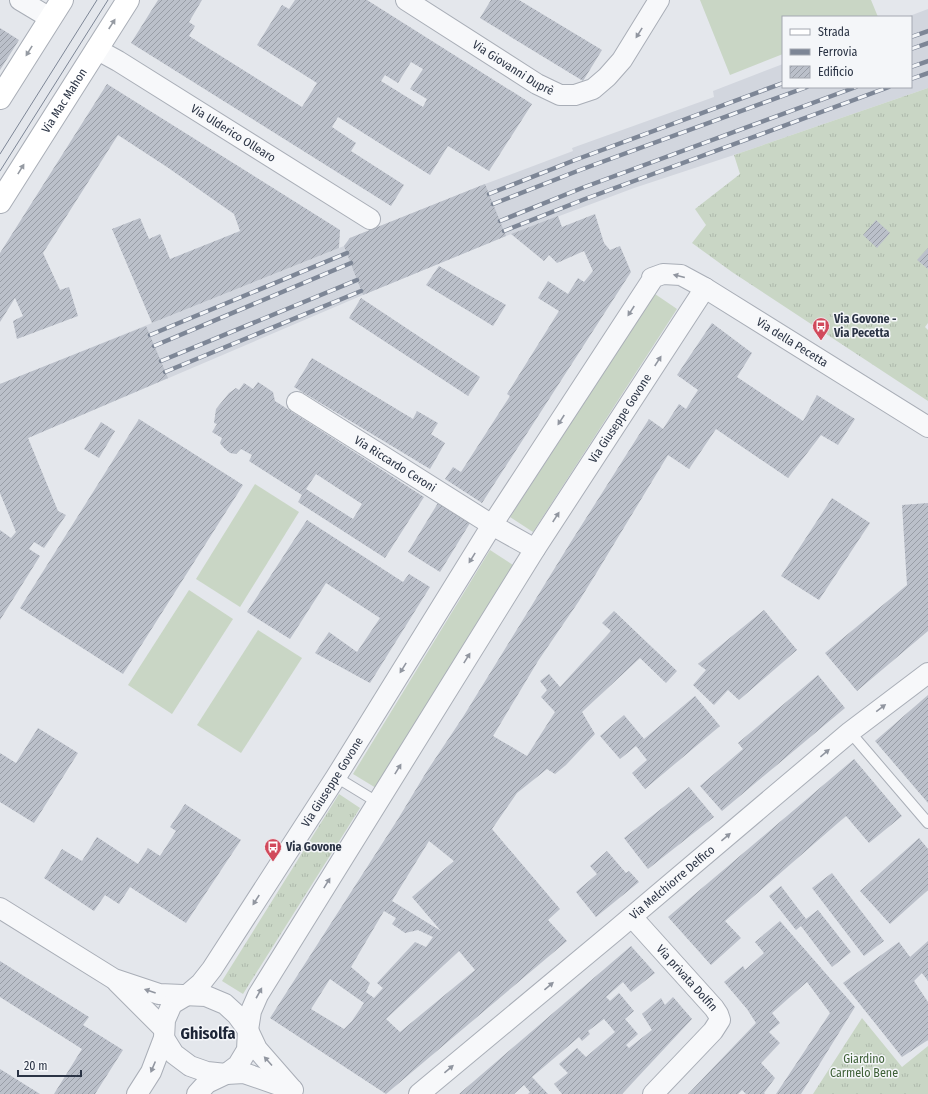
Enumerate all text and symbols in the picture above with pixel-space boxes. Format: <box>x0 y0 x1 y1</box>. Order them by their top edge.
legend <box>782 16 912 88</box>
one-way arrow <box>108 19 116 30</box>
text: Strada <box>818 25 850 39</box>
one-way arrow <box>635 27 642 39</box>
street label: Via Giovanni Duprè <box>470 38 556 98</box>
one-way arrow <box>26 45 33 57</box>
text: Ferrovia <box>818 45 857 59</box>
text: Edificio <box>818 65 854 79</box>
street label: Via Mac Mahon <box>39 66 90 135</box>
street label: Via Ulderico Ollearo <box>188 101 278 165</box>
one-way arrow <box>17 163 24 175</box>
one-way arrow <box>673 272 686 278</box>
one-way arrow <box>628 305 635 317</box>
place label: Via Govone - Via Pecetta <box>833 312 897 340</box>
street label: Via della Pecetta <box>754 315 831 370</box>
bus stop icon: Via Govone - Via Pecetta <box>811 316 831 341</box>
one-way arrow <box>654 356 662 366</box>
street label: Via Giuseppe Govone <box>586 371 654 466</box>
one-way arrow <box>557 414 564 426</box>
street label: Via Riccardo Ceroni <box>352 433 439 495</box>
one-way arrow <box>552 511 560 522</box>
one-way arrow <box>468 553 476 563</box>
one-way arrow <box>463 652 470 664</box>
one-way arrow <box>400 663 407 674</box>
one-way arrow <box>876 704 887 712</box>
street label: Via Giuseppe Govone <box>299 735 366 830</box>
one-way arrow <box>820 749 830 758</box>
one-way arrow <box>394 764 402 774</box>
one-way arrow <box>721 833 731 842</box>
bus stop icon: Via Govone <box>263 837 283 862</box>
place label: Via Govone <box>285 840 342 854</box>
street label: Via Melchiorre Delfico <box>627 843 717 922</box>
one-way arrow <box>324 877 331 889</box>
one-way arrow <box>253 894 260 906</box>
street label: Via privata Dolfin <box>654 942 720 1014</box>
one-way arrow <box>544 982 555 991</box>
one-way arrow <box>256 987 262 999</box>
one-way arrow <box>144 988 156 994</box>
district label: Ghisolfa <box>181 1024 235 1043</box>
scale bar <box>18 1052 81 1078</box>
park label: Giardino Carmelo Bene <box>830 1052 898 1080</box>
one-way arrow <box>263 1056 272 1066</box>
text: 20 m <box>24 1059 48 1073</box>
one-way arrow <box>149 1061 156 1073</box>
one-way arrow <box>444 1065 455 1074</box>

